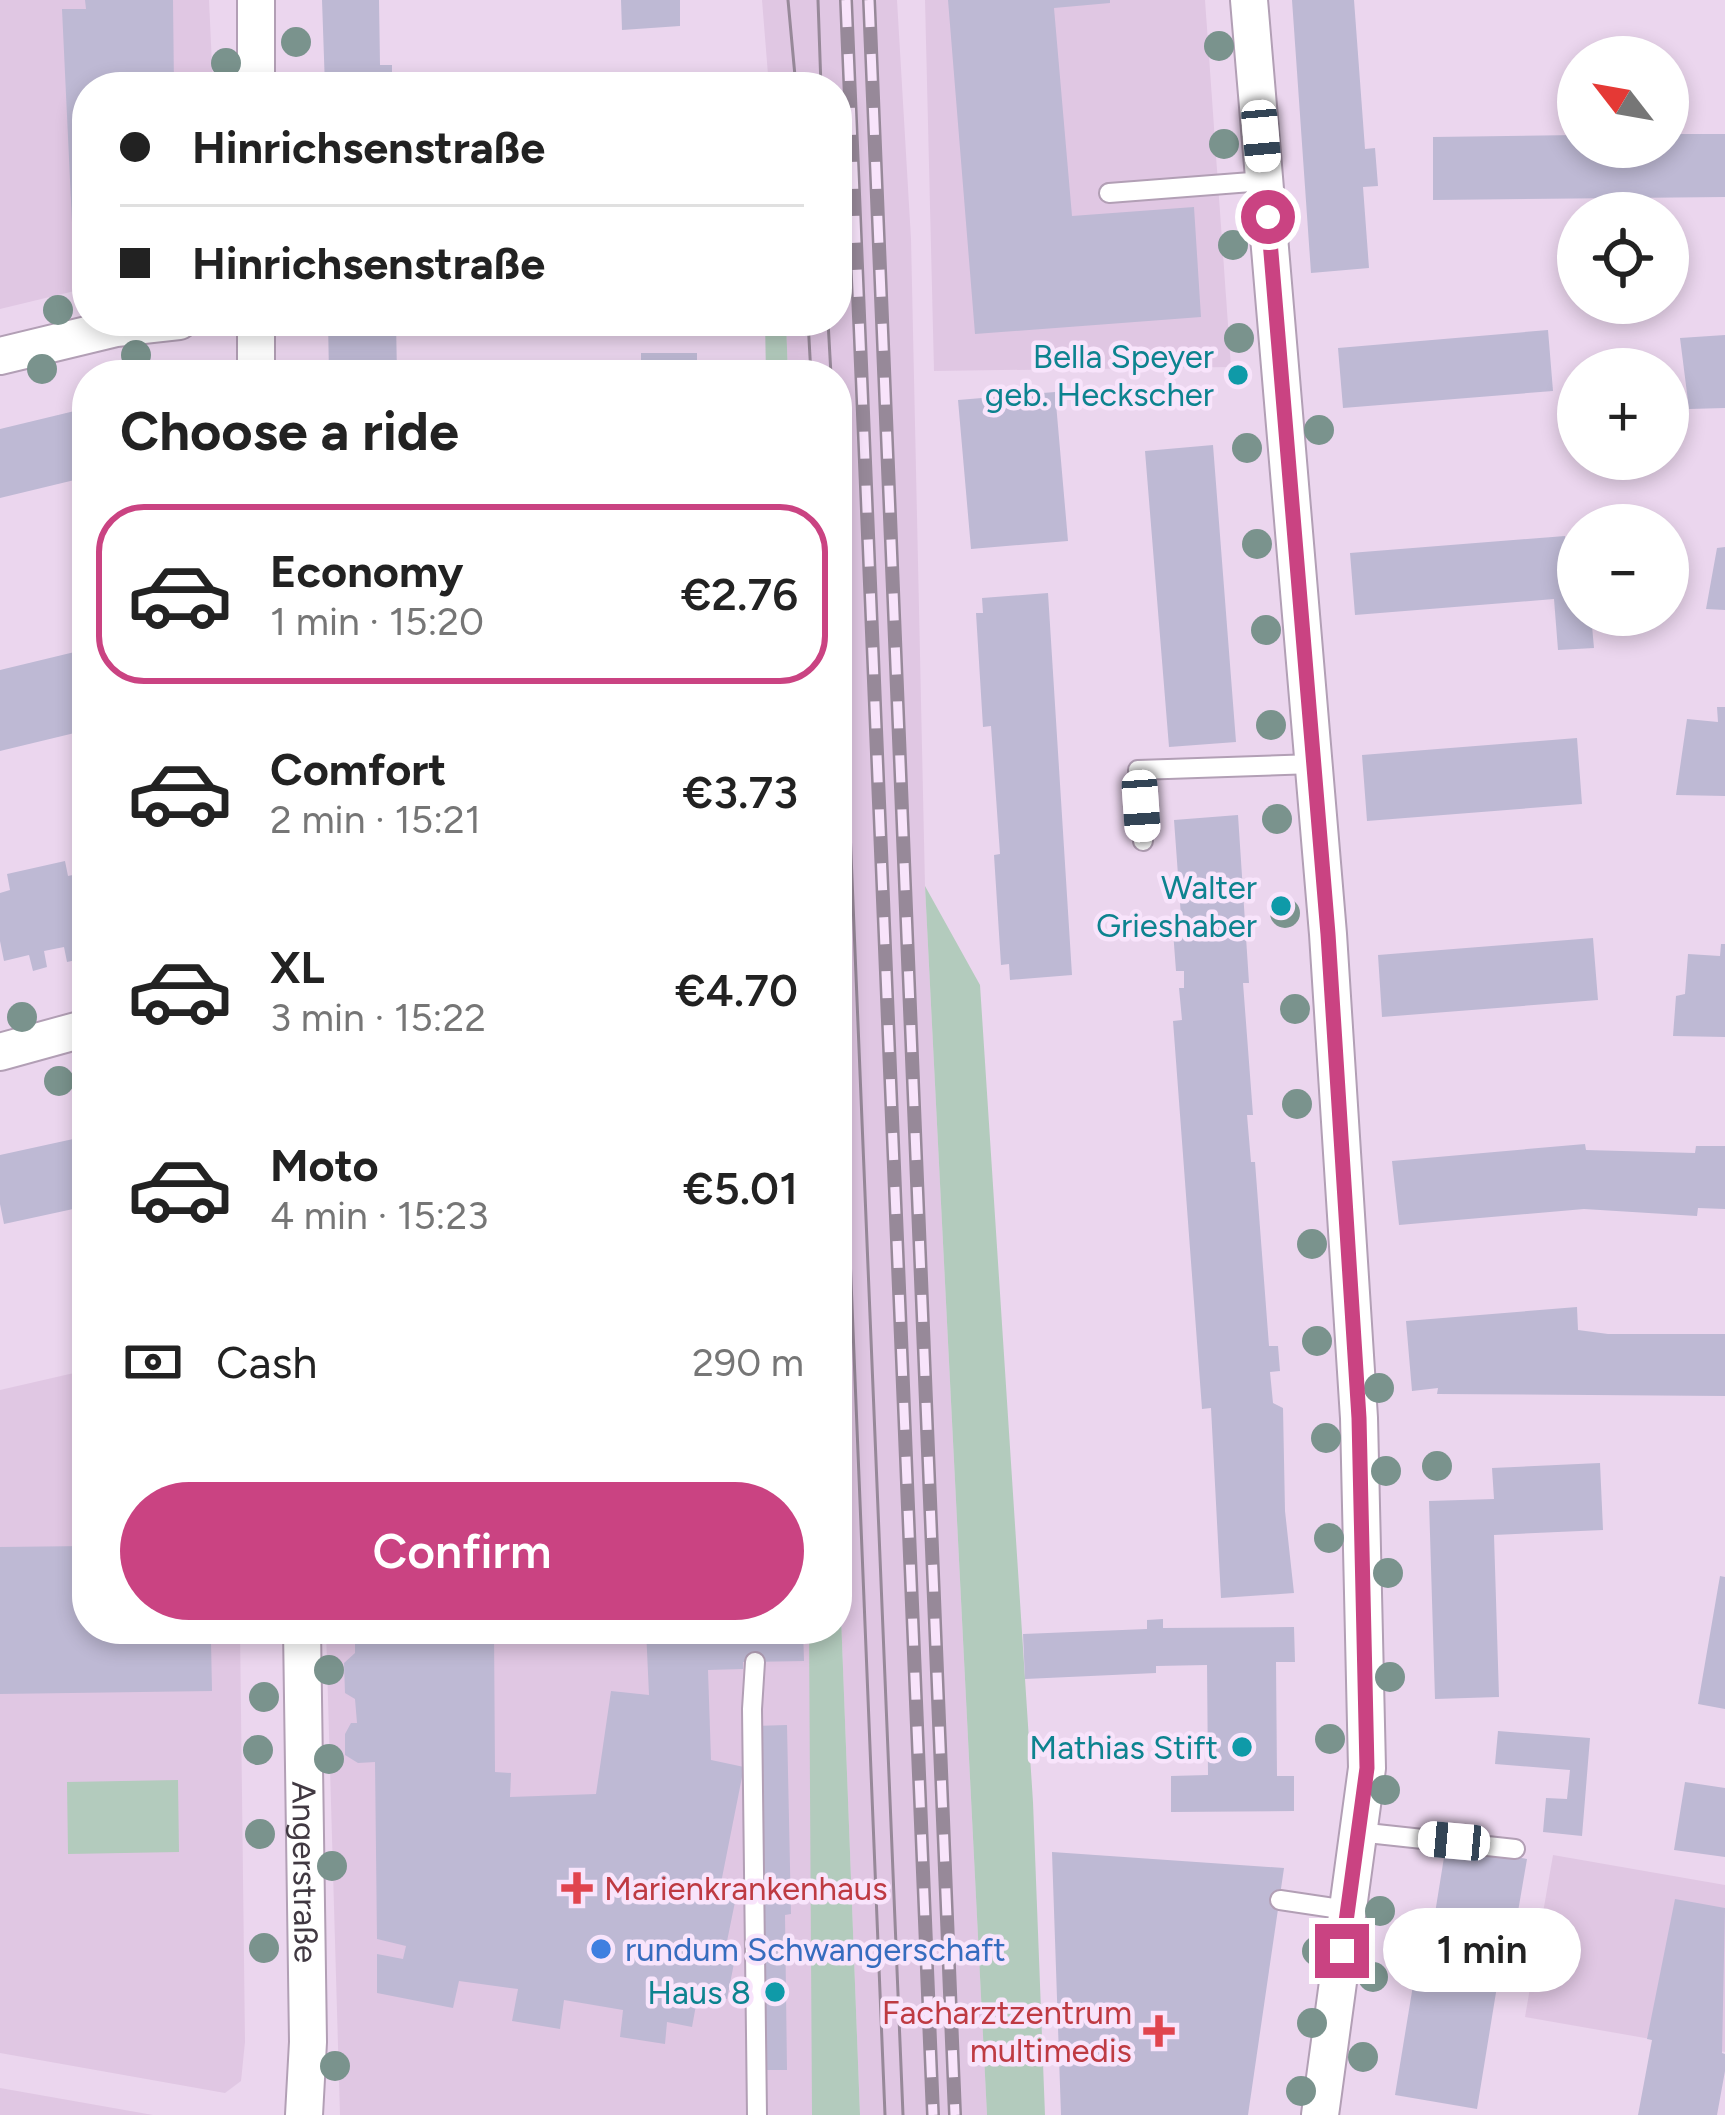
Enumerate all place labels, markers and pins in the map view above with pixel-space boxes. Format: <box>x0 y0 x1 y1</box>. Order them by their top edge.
place label: Bella Speyer geb. Heckscher <box>985 337 1214 414</box>
marker: Bella Speyer geb. Heckscher <box>1225 362 1251 388</box>
place label: Walter Grieshaber <box>1096 868 1257 945</box>
marker: Walter Grieshaber <box>1268 893 1294 919</box>
place label: Mathias Stift <box>1029 1728 1218 1767</box>
marker: Mathias Stift <box>1229 1734 1255 1760</box>
place label: Marienkrankenhaus <box>604 1869 888 1908</box>
marker: Marienkrankenhaus <box>561 1872 593 1904</box>
place label: rundum Schwangerschaft <box>625 1930 1006 1969</box>
marker: rundum Schwangerschaft <box>588 1936 614 1962</box>
place label: Haus 8 <box>647 1973 751 2012</box>
marker: Haus 8 <box>762 1979 788 2005</box>
place label: Facharztzentrum multimedis <box>882 1993 1132 2070</box>
marker: Facharztzentrum multimedis <box>1143 2015 1175 2047</box>

